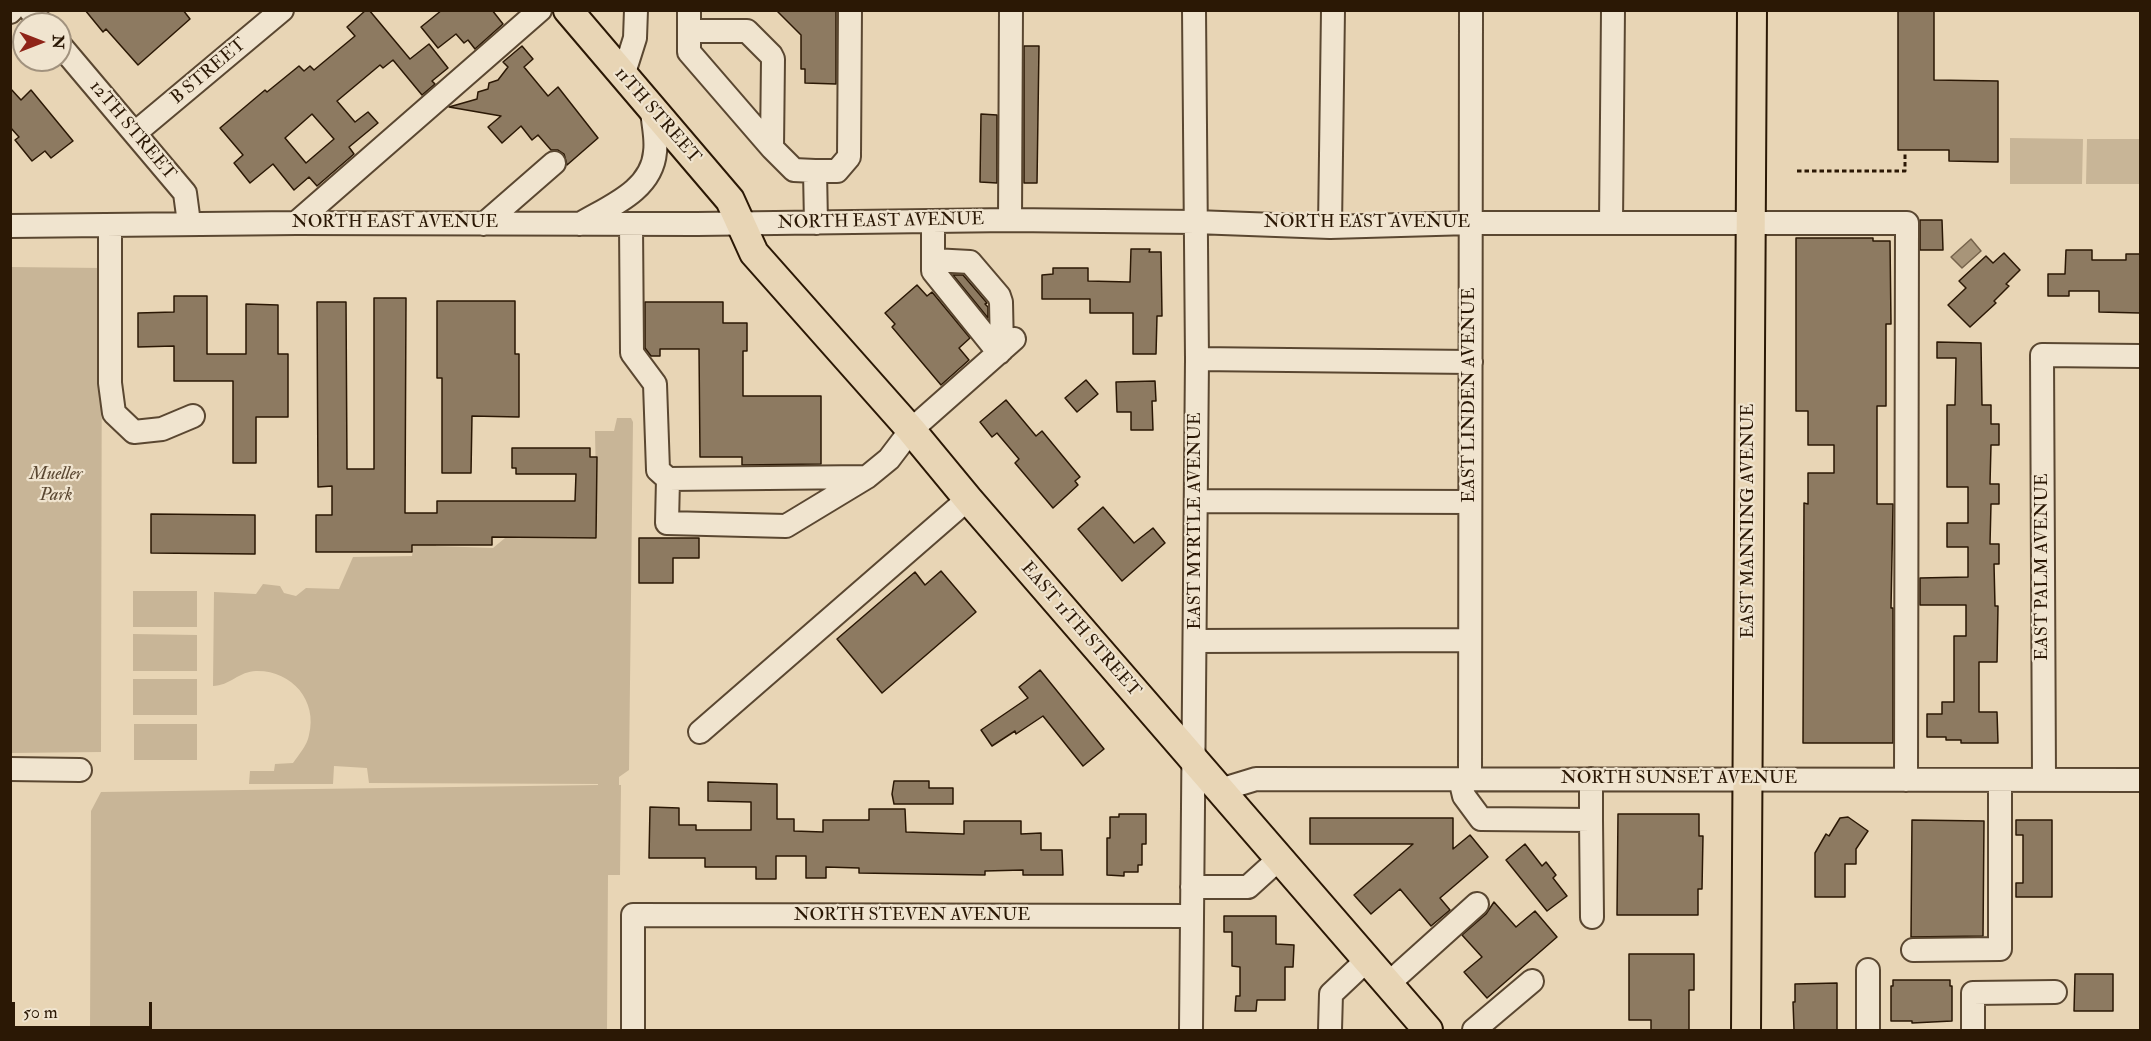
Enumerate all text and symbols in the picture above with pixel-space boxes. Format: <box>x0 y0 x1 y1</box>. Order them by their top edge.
north arrow <box>12 12 72 72</box>
street label: B STREET <box>167 34 251 110</box>
text: N <box>48 35 68 49</box>
street label: 11TH STREET <box>609 64 705 168</box>
street label: 12TH STREET <box>84 77 180 185</box>
street label: NORTH EAST AVENUE <box>778 209 984 235</box>
street label: NORTH EAST AVENUE <box>292 212 498 234</box>
street label: NORTH EAST AVENUE <box>1264 212 1470 234</box>
street label: EAST LINDEN AVENUE <box>1459 287 1481 503</box>
street label: EAST MANNING AVENUE <box>1738 404 1760 638</box>
street label: EAST MYRTLE AVENUE <box>1185 412 1207 630</box>
park label: Mueller Park <box>30 464 82 506</box>
street label: EAST PALM AVENUE <box>2032 473 2054 661</box>
street label: EAST 11TH STREET <box>1015 558 1145 702</box>
street label: NORTH SUNSET AVENUE <box>1561 768 1797 790</box>
street label: NORTH STEVEN AVENUE <box>794 905 1030 927</box>
scale bar <box>15 990 154 1028</box>
text: 50 m <box>23 1001 58 1024</box>

